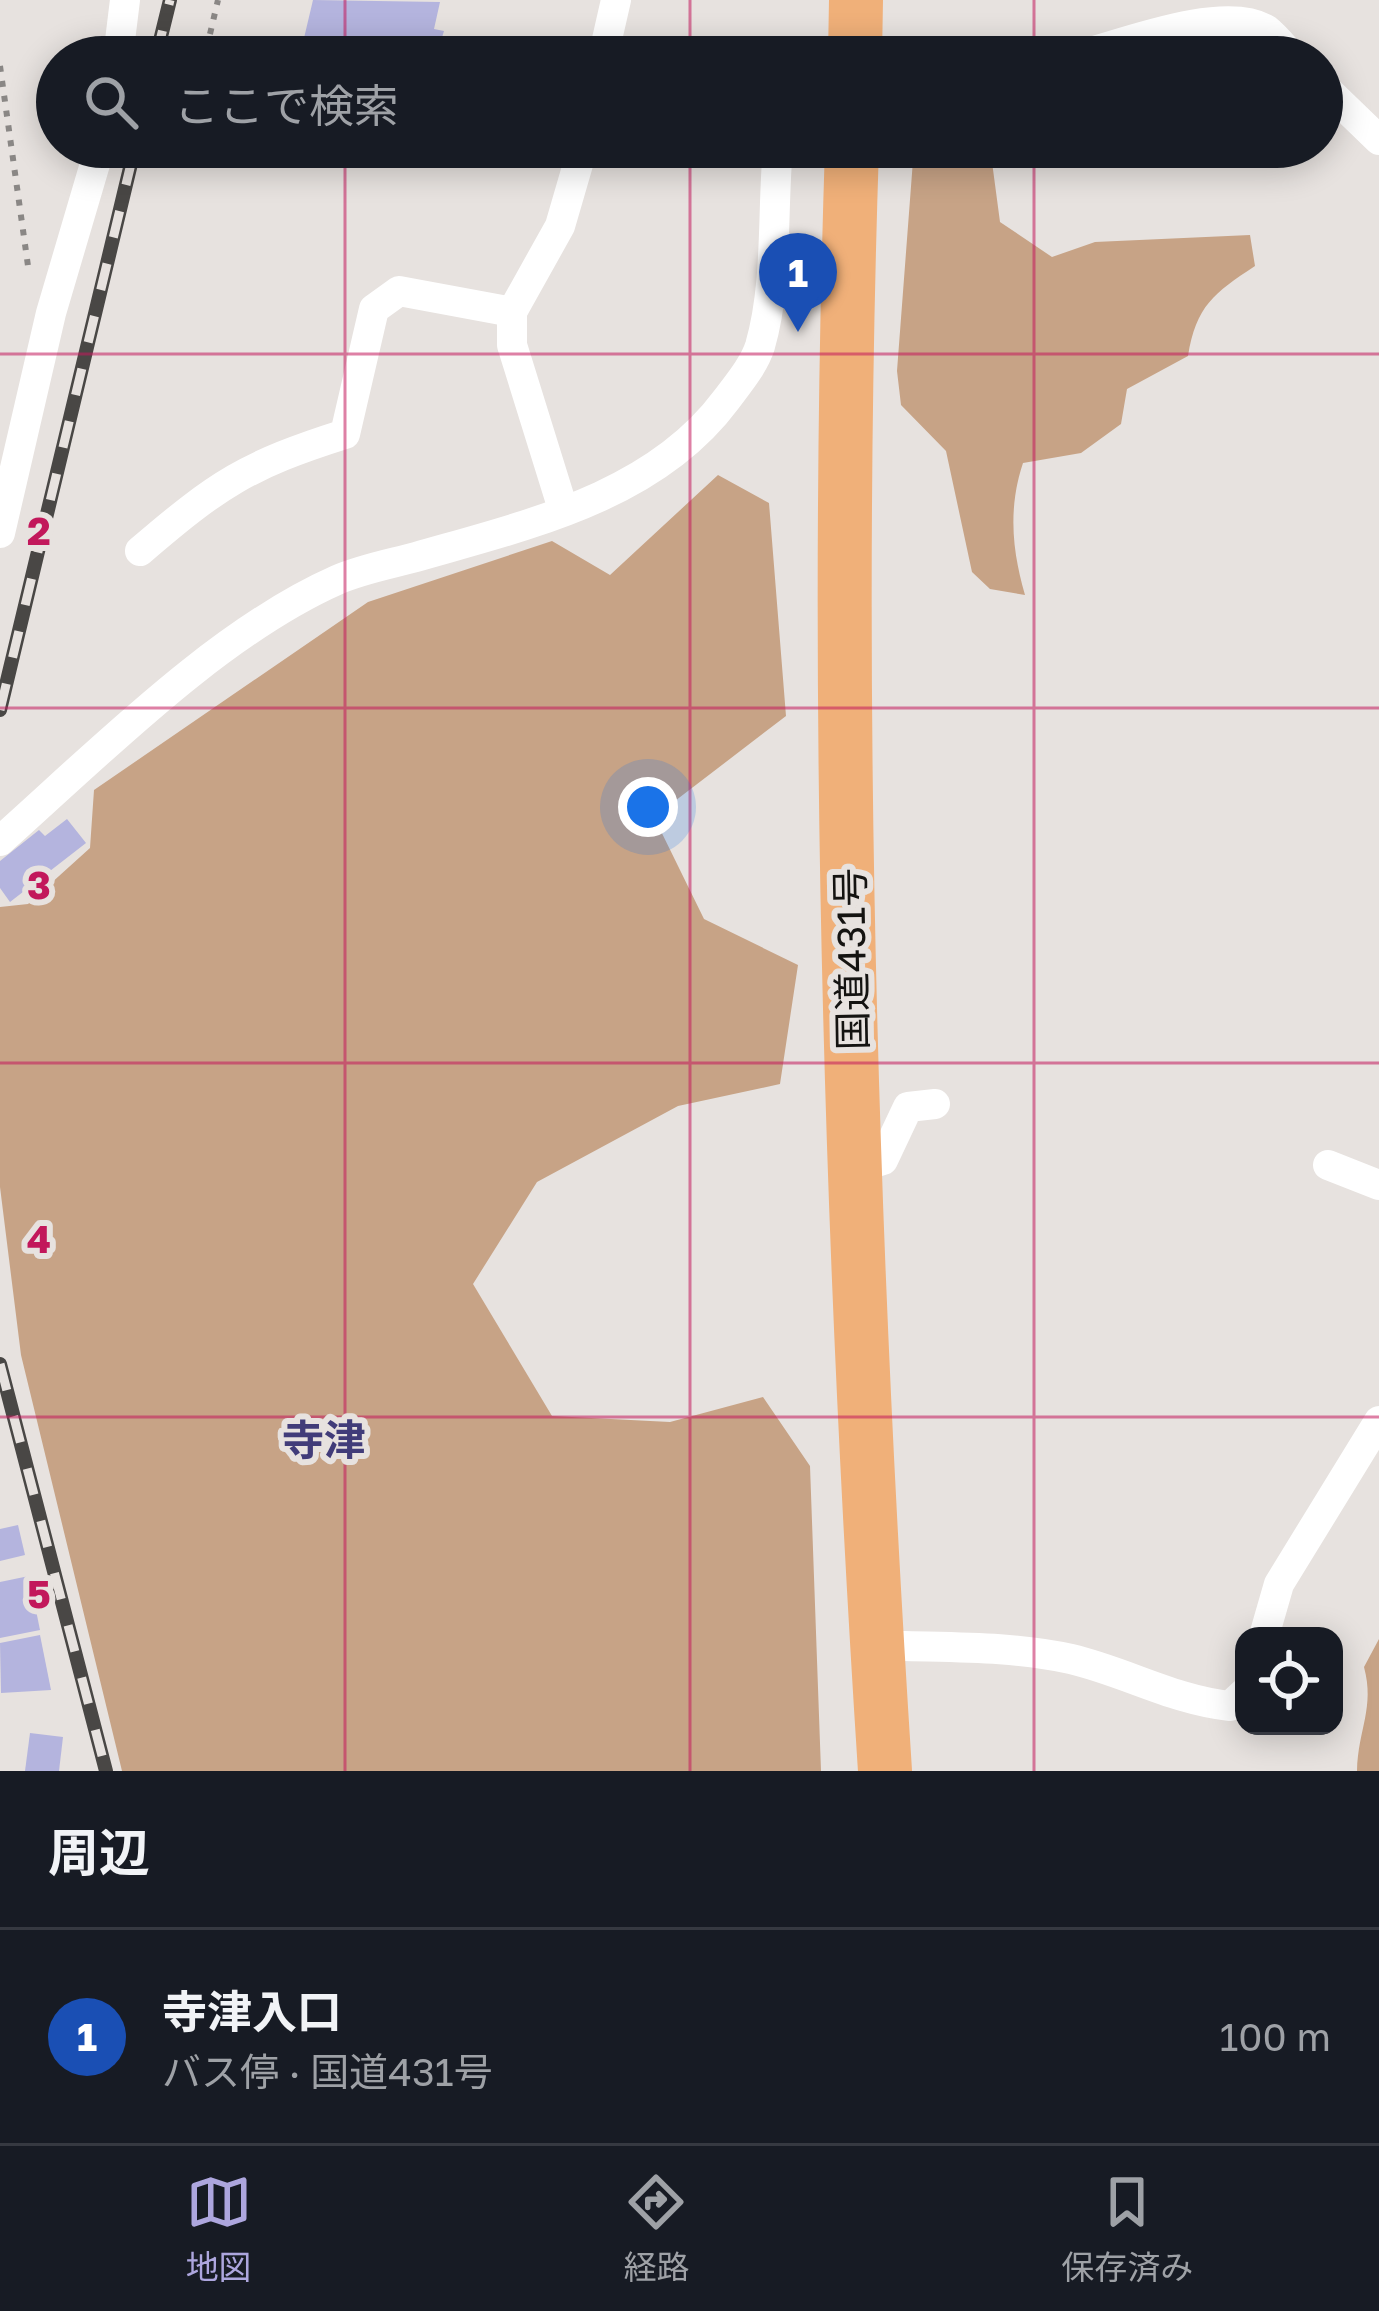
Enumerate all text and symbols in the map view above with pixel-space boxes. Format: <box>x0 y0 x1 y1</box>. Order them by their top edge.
search box <box>36 36 1343 168</box>
icon: search <box>78 69 144 135</box>
text: ここで検索 <box>174 78 399 132</box>
pin: 1 <box>759 233 837 332</box>
text: 2 <box>27 507 51 554</box>
your location <box>618 777 678 837</box>
text: 3 <box>27 861 51 908</box>
street label: 国道431号 <box>826 867 876 1051</box>
text: 4 <box>27 1215 51 1262</box>
district label: 寺津 <box>282 1414 366 1464</box>
text: 5 <box>27 1570 51 1617</box>
map controls <box>1235 1627 1343 1735</box>
button: locate <box>1235 1627 1343 1735</box>
text: 周辺 <box>48 1821 150 1882</box>
text: 寺津入口 <box>162 1984 342 2038</box>
text: 1 <box>77 2013 97 2060</box>
text: 100 m <box>1219 2013 1331 2060</box>
text: バス停 · 国道431号 <box>162 2048 493 2095</box>
tab: 地図 <box>186 2169 252 2289</box>
tab: 経路 <box>623 2169 689 2289</box>
tab: 保存済み <box>1061 2169 1193 2289</box>

